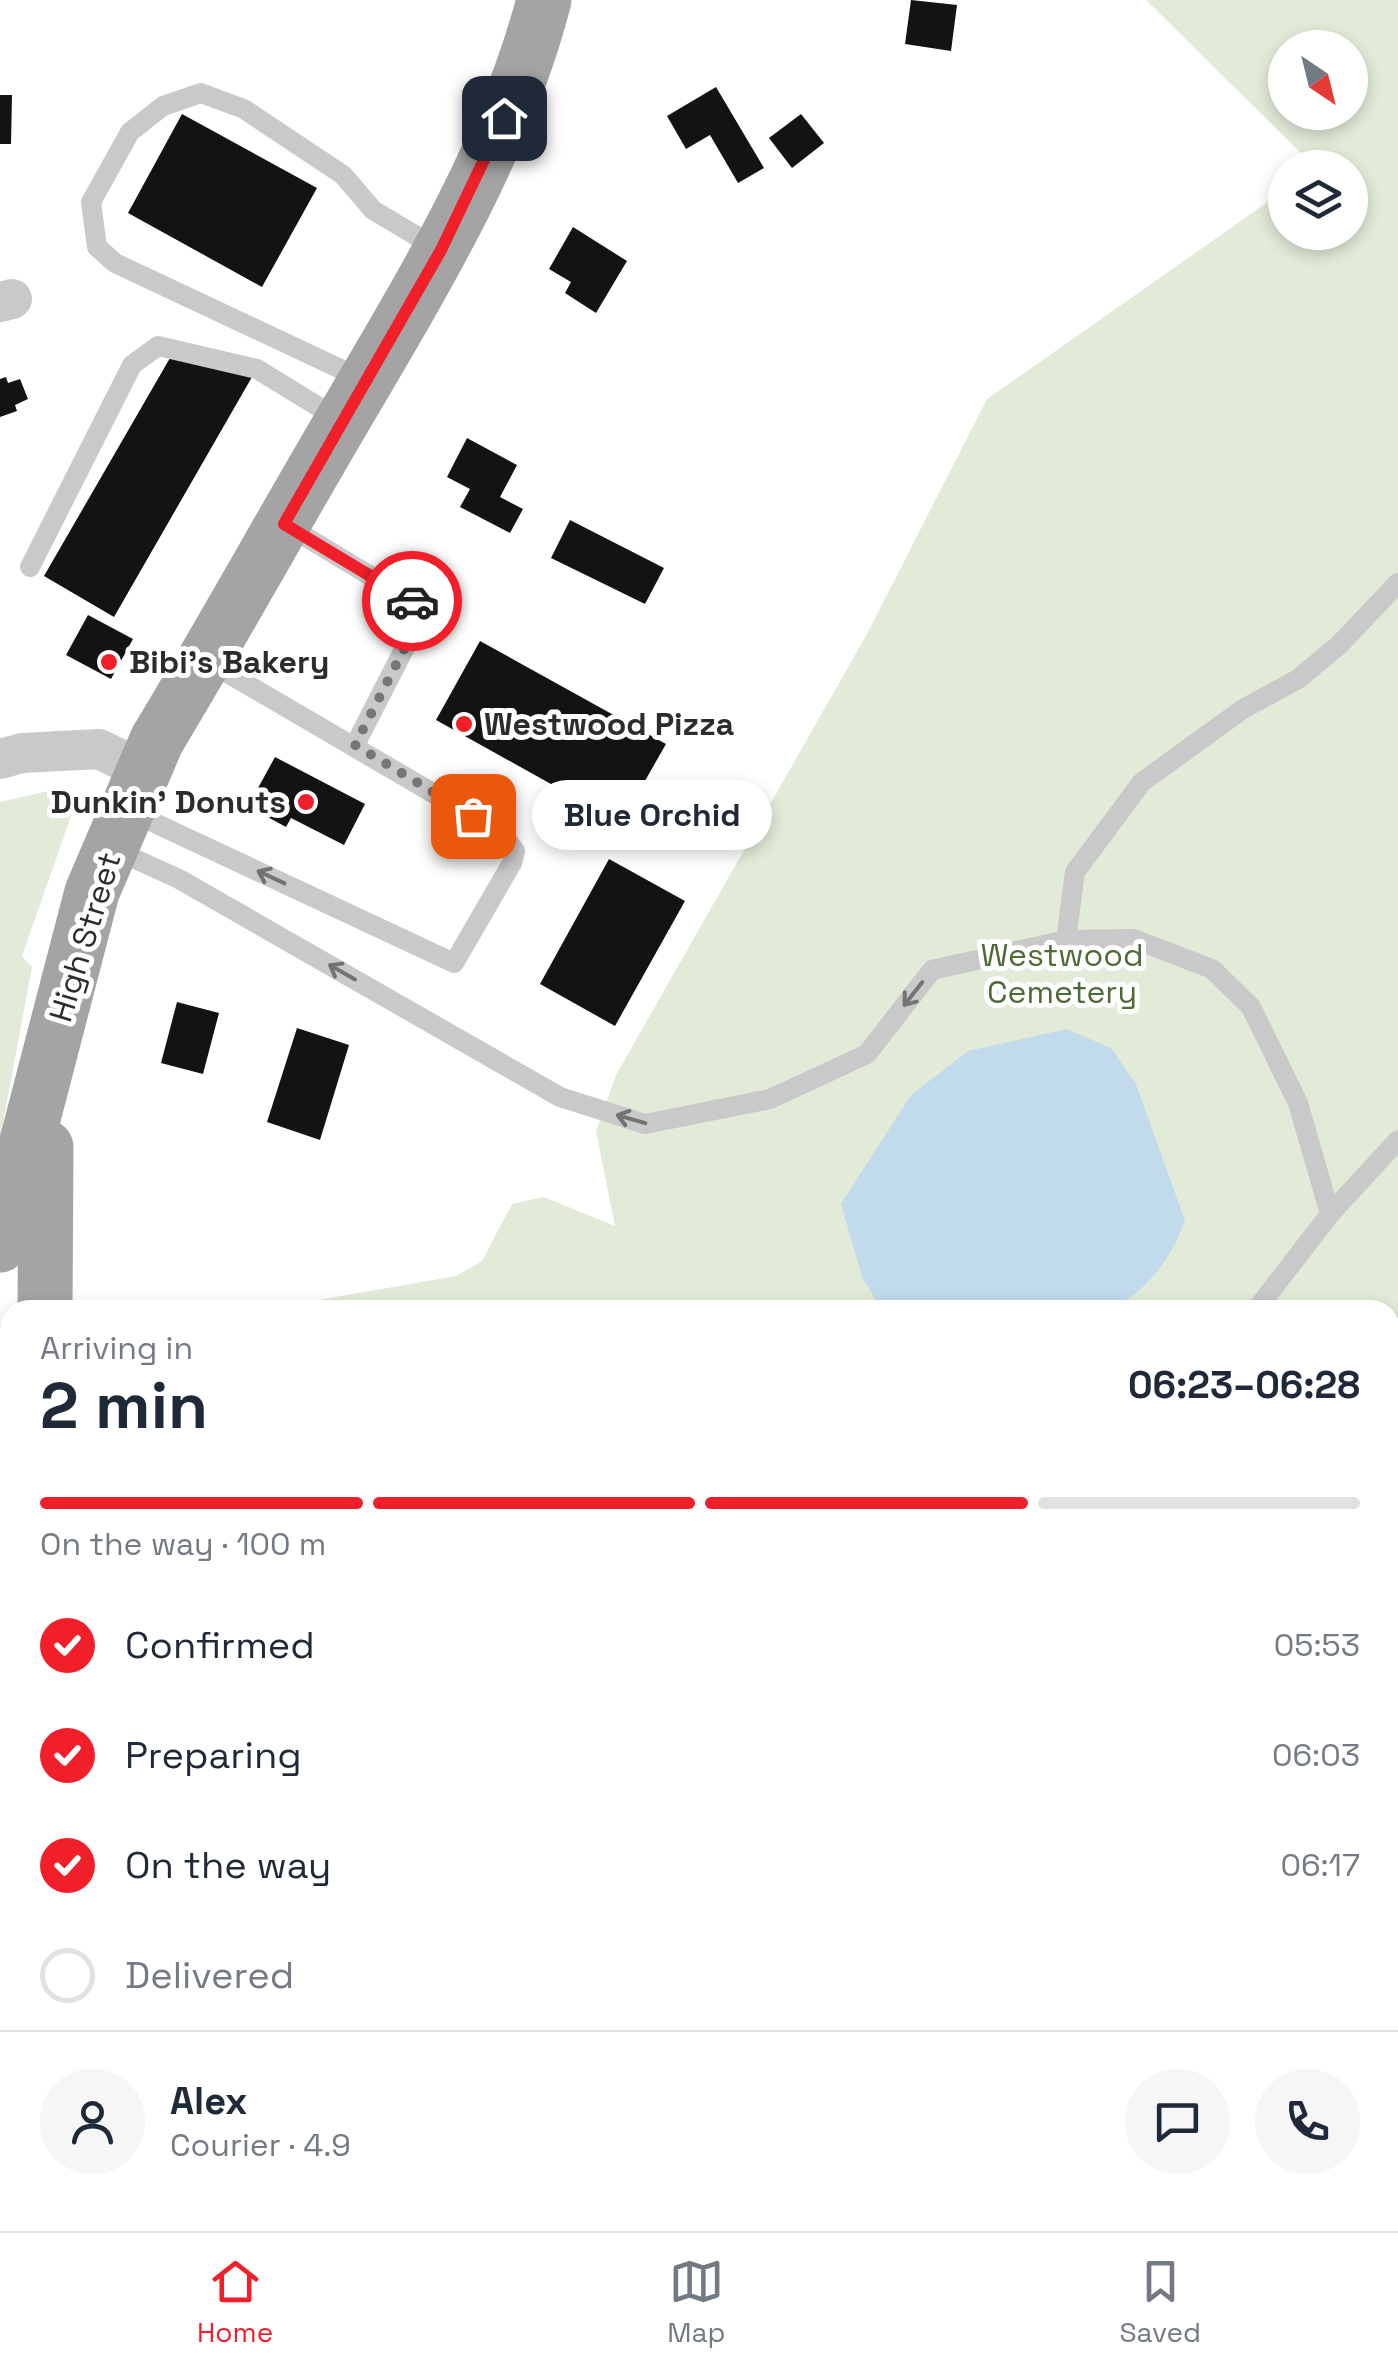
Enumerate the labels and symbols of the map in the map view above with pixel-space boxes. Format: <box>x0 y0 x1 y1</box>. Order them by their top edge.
north arrow <box>1268 30 1368 130</box>
pin <box>462 76 547 161</box>
courier <box>362 551 462 651</box>
place label: Bibi's Bakery <box>129 642 329 682</box>
marker: Bibi's Bakery <box>98 651 120 673</box>
place label: Westwood Pizza <box>484 704 734 744</box>
marker: Westwood Pizza <box>453 713 475 735</box>
pin <box>431 774 516 859</box>
callout: Blue Orchid <box>533 781 773 851</box>
place label: Dunkin' Donuts <box>51 782 286 822</box>
marker: Dunkin' Donuts <box>295 791 317 813</box>
street label: High Street <box>40 847 130 1027</box>
one-way arrow <box>257 866 287 885</box>
park label: Westwood Cemetery <box>980 935 1144 1012</box>
one-way arrow <box>328 962 357 982</box>
one-way arrow <box>903 980 924 1007</box>
one-way arrow <box>615 1108 647 1127</box>

